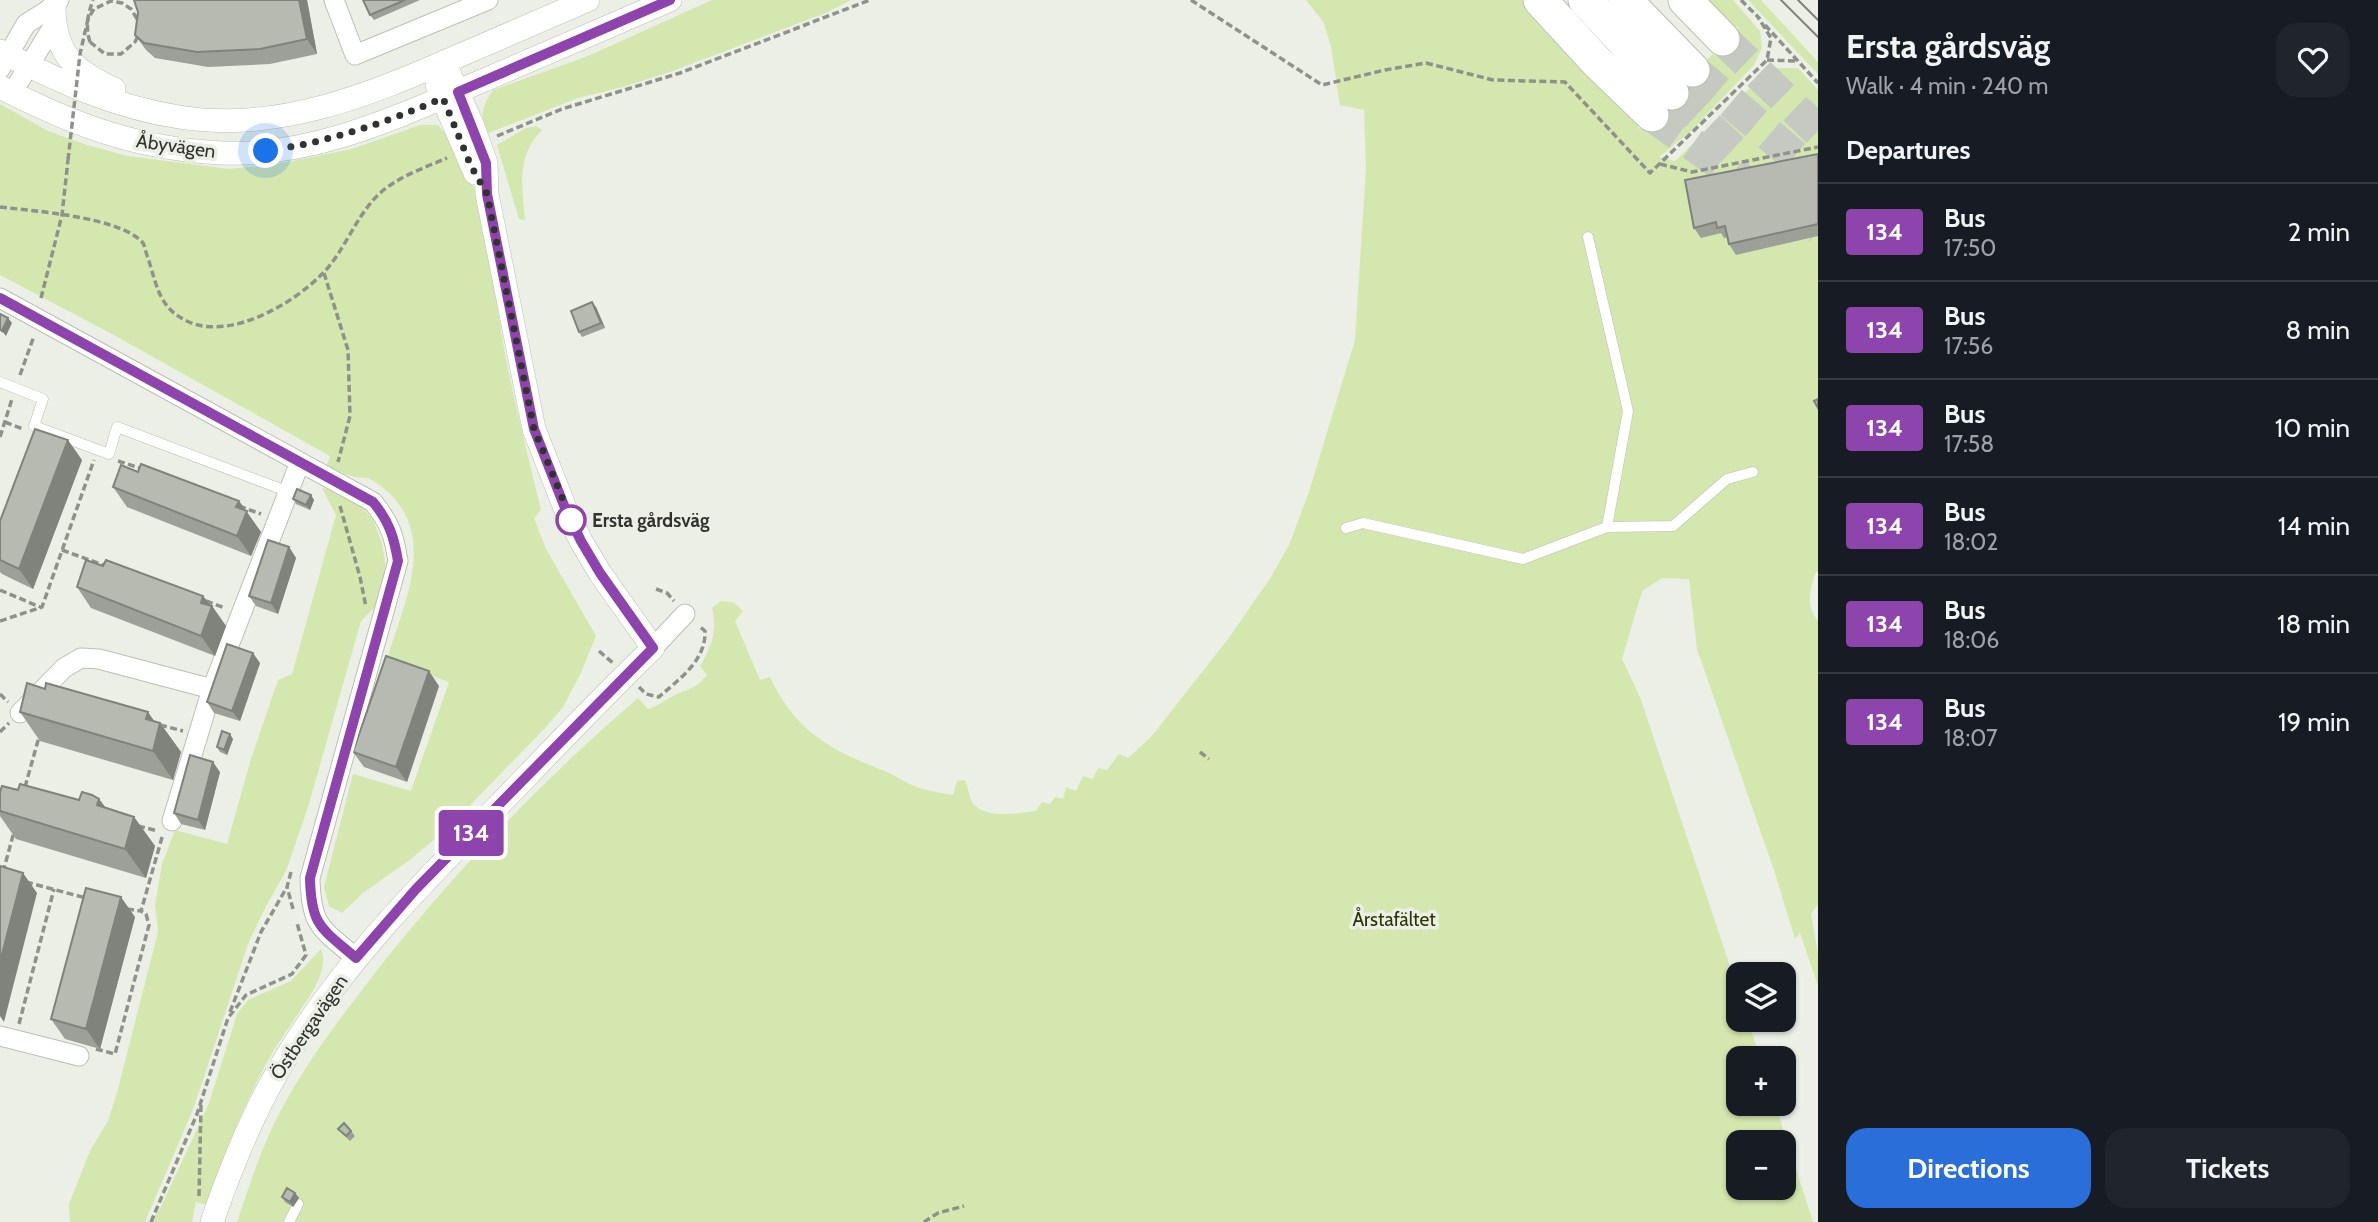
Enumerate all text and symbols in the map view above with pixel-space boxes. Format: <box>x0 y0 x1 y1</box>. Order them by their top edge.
button: heart <box>2276 23 2350 97</box>
text: Ersta gårdsväg <box>1846 26 2050 66</box>
text: Walk · 4 min · 240 m <box>1846 72 2048 100</box>
street label: Åbyvägen <box>135 128 217 163</box>
your location <box>248 133 283 168</box>
text: Departures <box>1846 134 1970 166</box>
text: Bus <box>1944 202 1985 234</box>
text: 2 min <box>2288 216 2350 248</box>
text: 134 <box>1866 217 1903 246</box>
text: 17:50 <box>1944 234 1996 262</box>
text: Bus <box>1944 300 1985 332</box>
text: 8 min <box>2286 314 2350 346</box>
text: 134 <box>1866 315 1903 344</box>
text: 17:56 <box>1944 332 1993 360</box>
text: Bus <box>1944 398 1985 430</box>
text: 10 min <box>2275 412 2350 444</box>
text: 134 <box>1866 413 1903 442</box>
text: 17:58 <box>1944 430 1994 458</box>
text: Bus <box>1944 496 1985 528</box>
marker: Ersta gårdsväg <box>556 505 586 535</box>
place label: Ersta gårdsväg <box>592 509 710 532</box>
text: 14 min <box>2278 510 2350 542</box>
text: 134 <box>1866 511 1903 540</box>
text: 18:02 <box>1944 528 1998 556</box>
text: Bus <box>1944 594 1985 626</box>
text: 18 min <box>2277 608 2350 640</box>
text: 134 <box>1866 609 1903 638</box>
text: 18:06 <box>1944 626 1999 654</box>
text: Bus <box>1944 692 1985 724</box>
text: 19 min <box>2278 706 2350 738</box>
text: 134 <box>1866 707 1903 736</box>
text: 18:07 <box>1944 724 1998 752</box>
line badge: 134 <box>431 810 511 856</box>
text: 134 <box>453 818 489 847</box>
park label: Årstafältet <box>1352 907 1436 931</box>
map controls <box>1726 962 1796 1200</box>
button: layers <box>1726 962 1796 1032</box>
street label: Östbergavägen <box>266 970 352 1084</box>
button: + <box>1726 1046 1796 1116</box>
button: Directions <box>1846 1128 2091 1208</box>
button: Tickets <box>2105 1128 2350 1208</box>
button: − <box>1726 1130 1796 1200</box>

